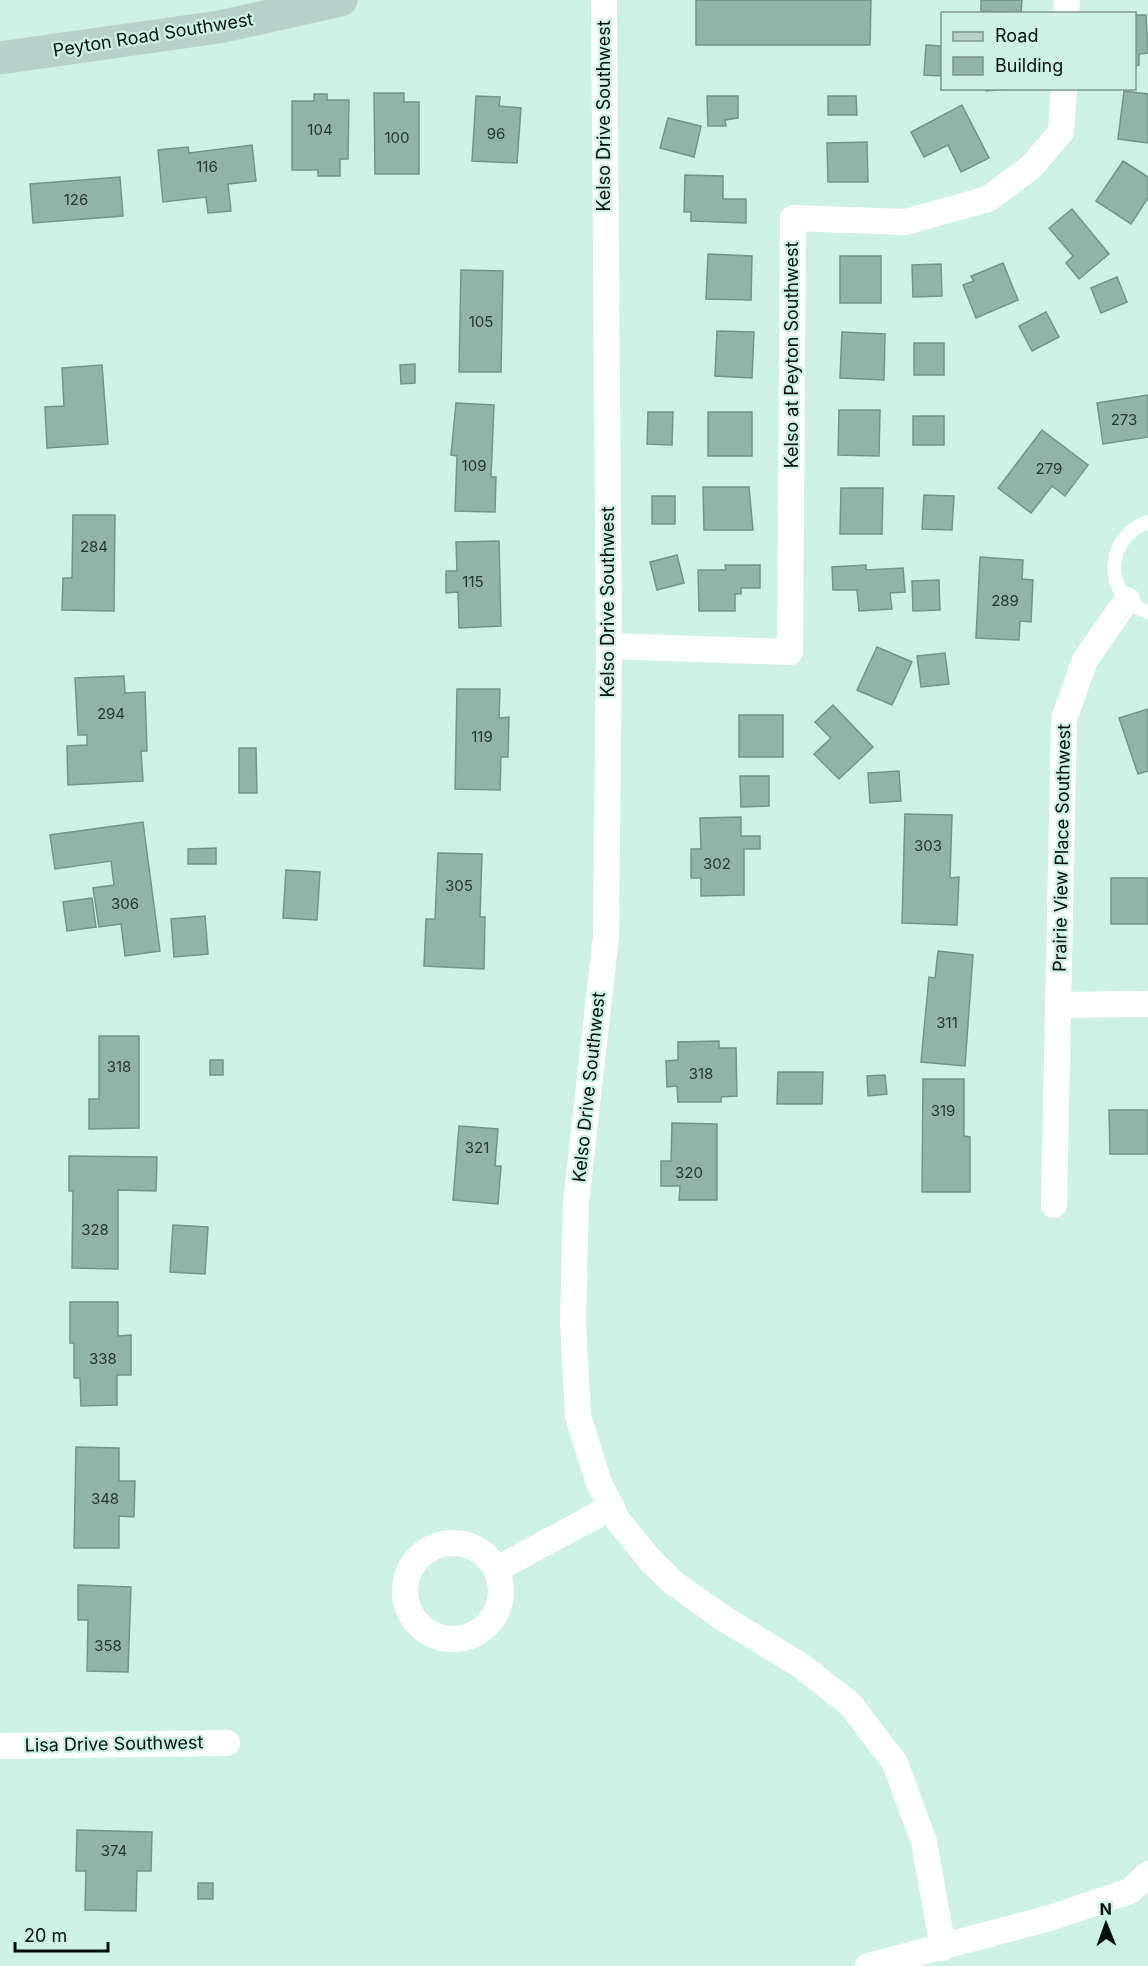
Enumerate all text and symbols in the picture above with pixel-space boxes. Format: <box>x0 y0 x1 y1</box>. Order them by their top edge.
street label: Peyton Road Southwest <box>51 8 255 61</box>
legend <box>941 12 1136 90</box>
street label: Kelso Drive Southwest <box>593 20 614 212</box>
text: Road <box>995 25 1038 46</box>
text: Building <box>995 55 1063 76</box>
house number: 104 <box>307 120 333 139</box>
house number: 96 <box>487 124 505 143</box>
house number: 100 <box>384 128 410 147</box>
house number: 116 <box>196 157 218 176</box>
house number: 126 <box>64 190 88 209</box>
street label: Kelso at Peyton Southwest <box>781 242 802 468</box>
house number: 105 <box>469 312 493 331</box>
house number: 273 <box>1111 410 1137 429</box>
house number: 109 <box>462 456 486 475</box>
house number: 279 <box>1036 459 1062 478</box>
street label: Kelso Drive Southwest <box>597 506 618 698</box>
house number: 284 <box>80 537 108 556</box>
house number: 115 <box>462 572 484 591</box>
house number: 289 <box>991 591 1019 610</box>
house number: 294 <box>97 704 125 723</box>
street label: Prairie View Place Southwest <box>1049 724 1074 972</box>
house number: 119 <box>471 727 493 746</box>
house number: 303 <box>914 836 942 855</box>
house number: 302 <box>703 854 731 873</box>
house number: 305 <box>445 876 473 895</box>
house number: 306 <box>111 894 139 913</box>
street label: Kelso Drive Southwest <box>568 991 609 1183</box>
house number: 311 <box>936 1013 958 1032</box>
house number: 318 <box>107 1057 131 1076</box>
house number: 318 <box>689 1064 713 1083</box>
house number: 319 <box>931 1101 955 1120</box>
house number: 321 <box>465 1138 489 1157</box>
house number: 320 <box>675 1163 703 1182</box>
house number: 328 <box>81 1220 109 1239</box>
house number: 338 <box>89 1349 117 1368</box>
house number: 348 <box>91 1489 119 1508</box>
house number: 358 <box>94 1636 122 1655</box>
street label: Lisa Drive Southwest <box>24 1731 204 1756</box>
house number: 374 <box>101 1841 127 1860</box>
north arrow <box>1076 1894 1136 1954</box>
text: N <box>1099 1899 1112 1919</box>
scale bar <box>15 1915 108 1953</box>
text: 20 m <box>24 1925 67 1946</box>

